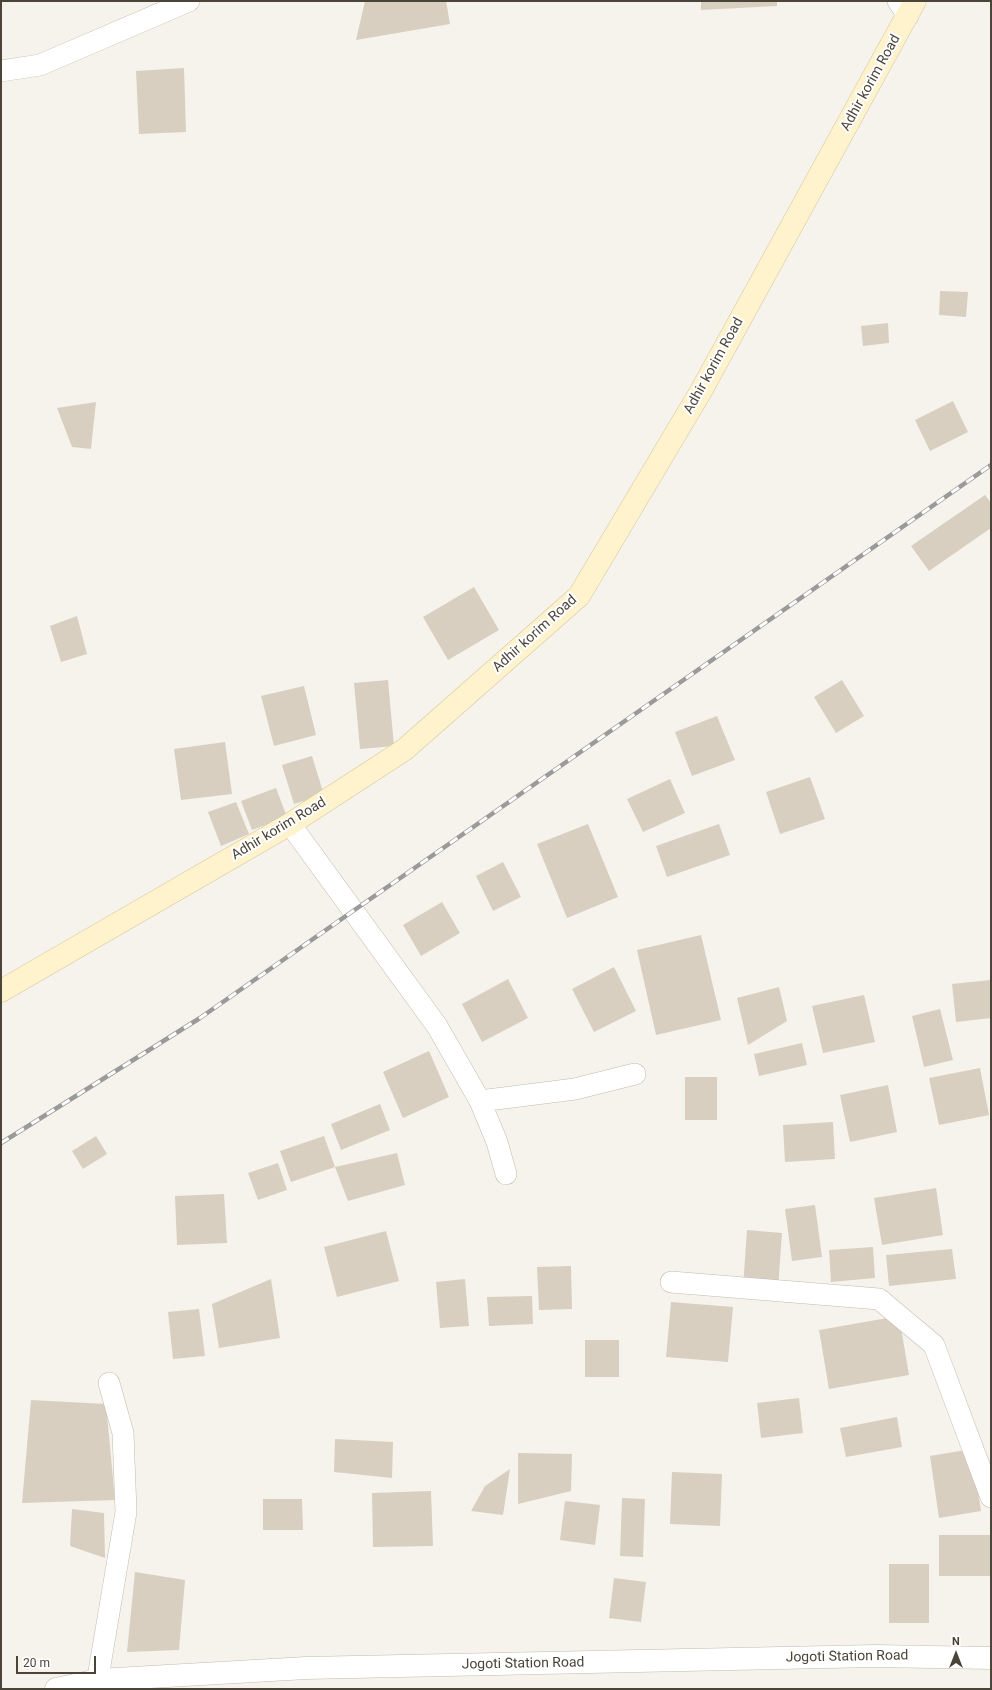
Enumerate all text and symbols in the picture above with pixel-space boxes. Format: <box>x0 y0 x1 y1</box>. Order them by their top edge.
street label: Adhir korim Road <box>838 32 904 134</box>
street label: Adhir korim Road <box>681 315 747 417</box>
street label: Adhir korim Road <box>489 592 581 676</box>
street label: Adhir korim Road <box>229 794 329 864</box>
north arrow <box>936 1634 976 1674</box>
text: N <box>952 1635 960 1648</box>
scale bar <box>18 1648 98 1674</box>
street label: Jogoti Station Road <box>785 1648 909 1666</box>
street label: Jogoti Station Road <box>461 1655 585 1673</box>
text: 20 m <box>23 1656 50 1670</box>

